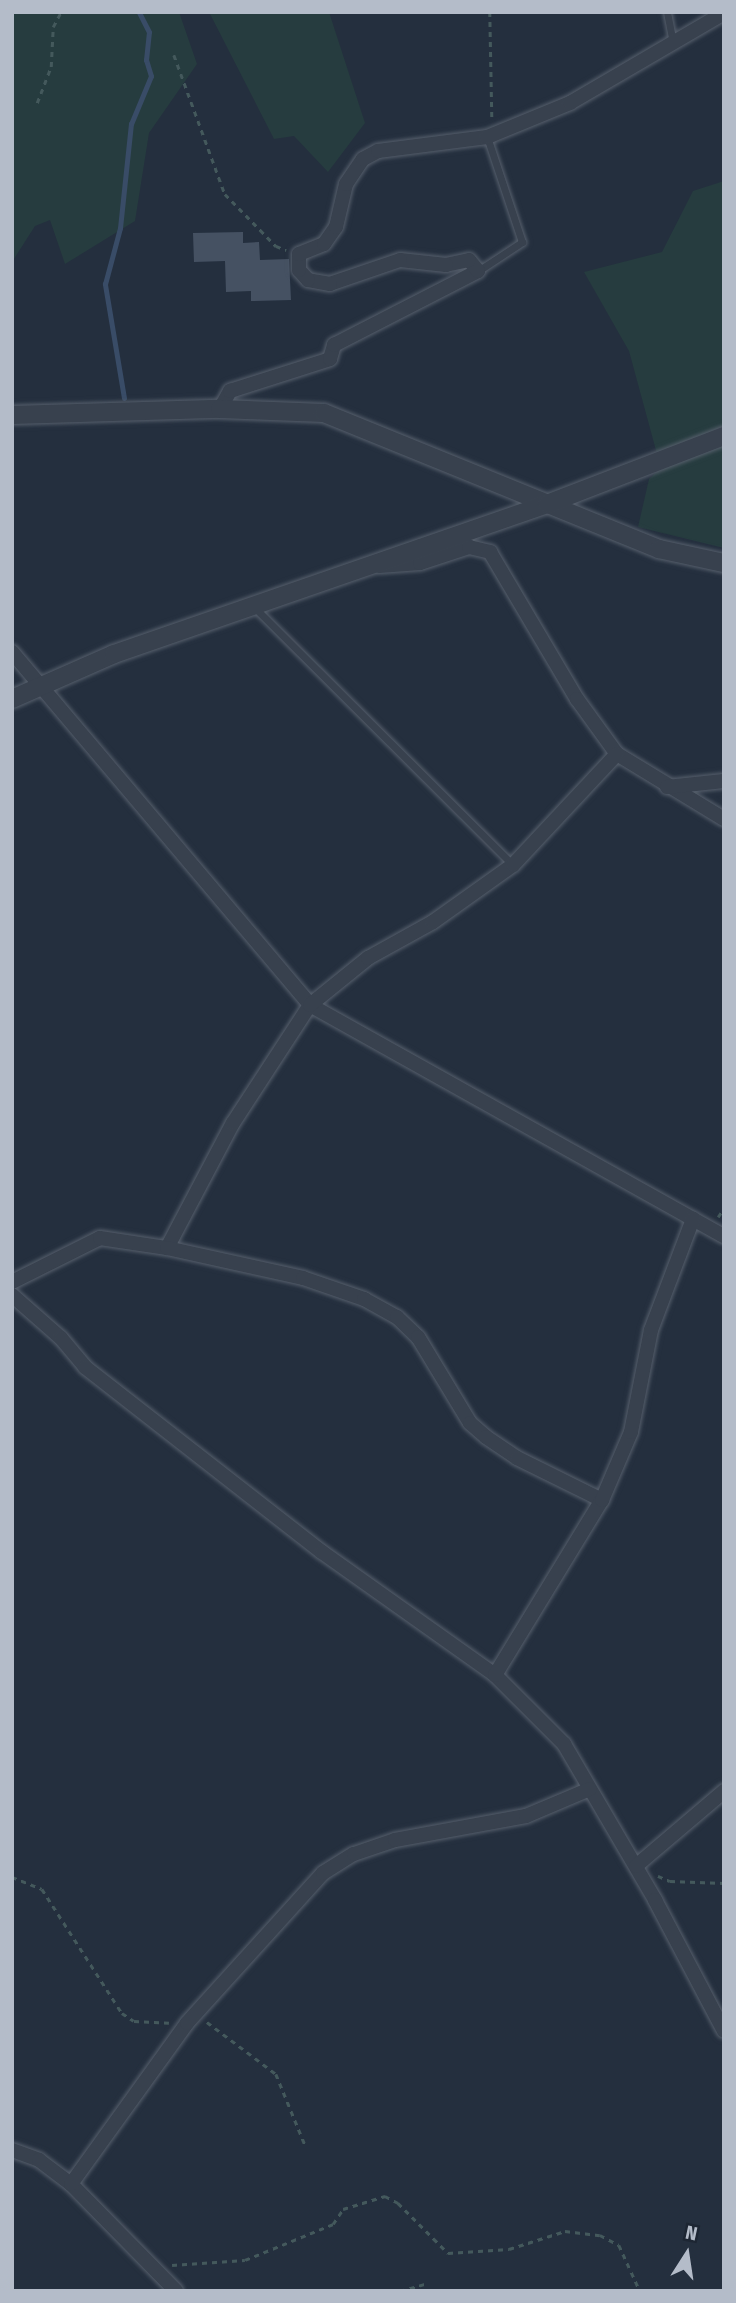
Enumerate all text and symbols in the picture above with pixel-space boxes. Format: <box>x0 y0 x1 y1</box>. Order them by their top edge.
north arrow <box>652 2219 722 2289</box>
text: N <box>684 2221 699 2245</box>

